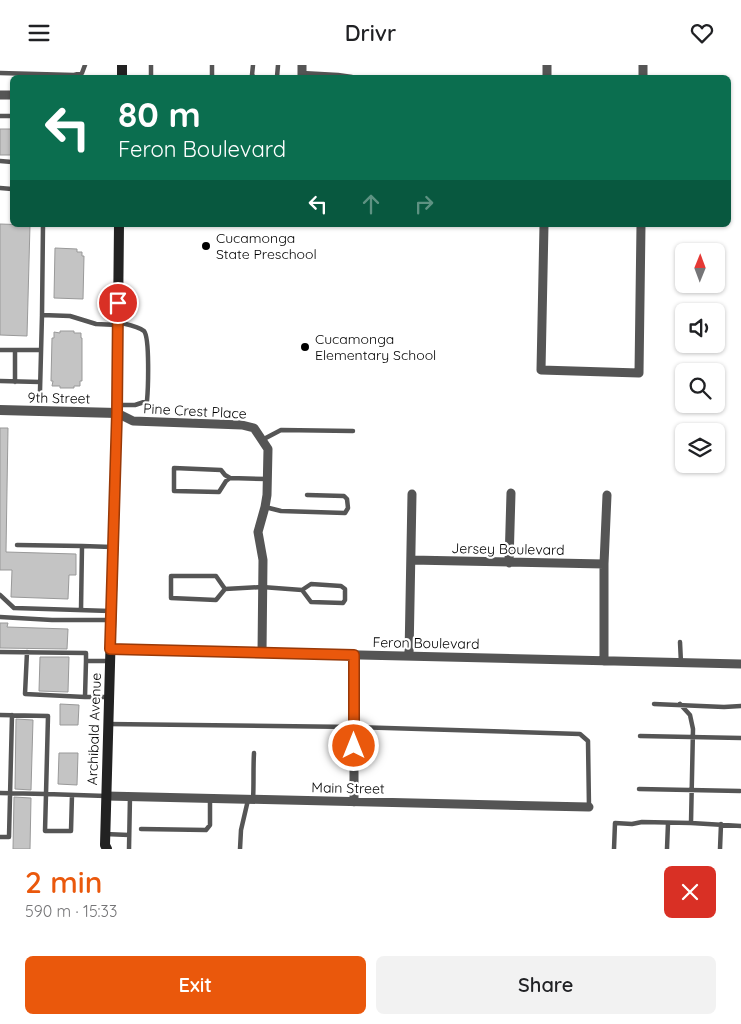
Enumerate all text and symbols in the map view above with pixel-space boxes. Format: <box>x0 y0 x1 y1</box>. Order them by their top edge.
icon: menu <box>25 19 53 47</box>
text: Drivr <box>345 19 396 47</box>
icon: heart <box>688 19 716 47</box>
text: 80 m <box>118 92 201 136</box>
icon: left <box>35 95 100 160</box>
text: Feron Boulevard <box>118 135 286 163</box>
icon: left <box>304 190 332 218</box>
icon: ahead <box>357 190 385 218</box>
icon: right <box>410 190 438 218</box>
place label: Cucamonga State Preschool <box>216 229 317 263</box>
marker: Cucamonga State Preschool <box>200 240 212 252</box>
north arrow <box>675 243 725 293</box>
map controls <box>675 243 725 473</box>
pin <box>97 282 139 324</box>
icon: arrive <box>104 289 132 317</box>
button: sound <box>675 303 725 353</box>
place label: Cucamonga Elementary School <box>315 330 436 364</box>
marker: Cucamonga Elementary School <box>299 341 311 353</box>
button: search <box>675 363 725 413</box>
street label: 9th Street <box>28 388 91 408</box>
street label: Pine Crest Place <box>143 399 247 423</box>
button: layers <box>675 423 725 473</box>
street label: Jersey Boulevard <box>451 539 565 559</box>
street label: Feron Boulevard <box>372 633 480 653</box>
street label: Archibald Avenue <box>83 672 105 786</box>
position arrow <box>327 719 379 771</box>
street label: Main Street <box>311 778 385 798</box>
text: 2 min <box>25 863 102 901</box>
button: close <box>664 866 716 918</box>
text: 590 m · 15:33 <box>25 901 117 921</box>
button: Exit <box>25 956 366 1014</box>
button: Share <box>376 956 716 1014</box>

